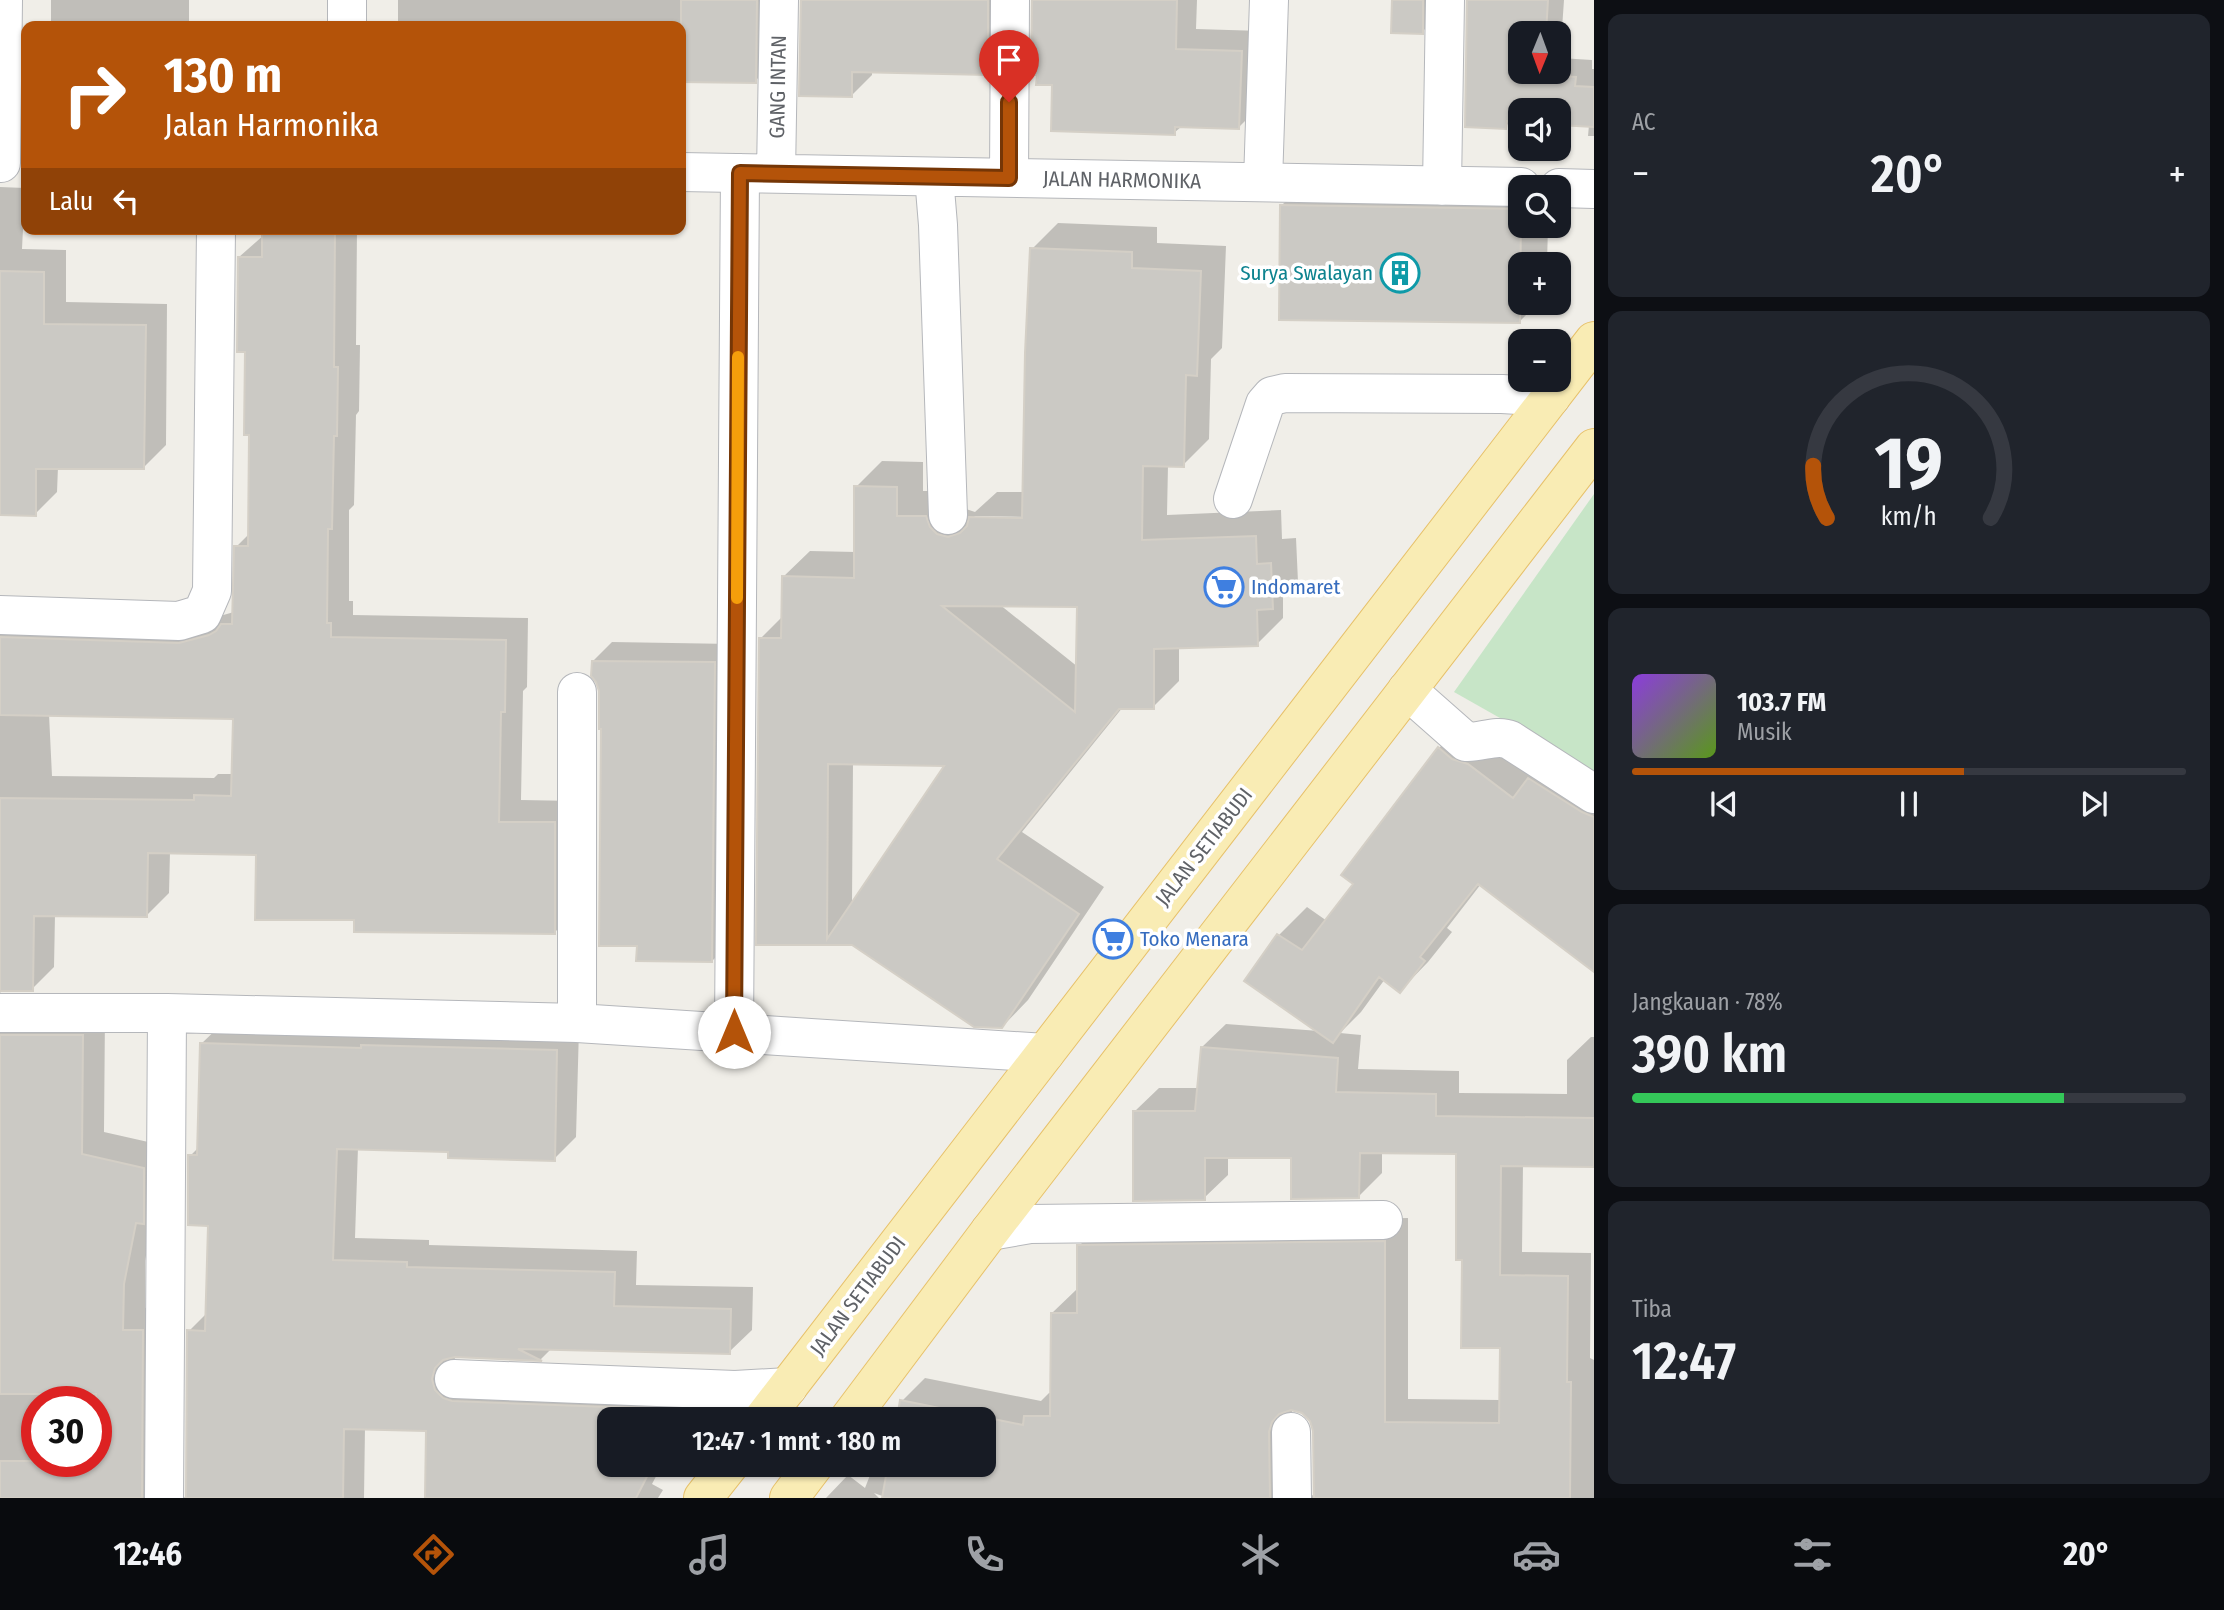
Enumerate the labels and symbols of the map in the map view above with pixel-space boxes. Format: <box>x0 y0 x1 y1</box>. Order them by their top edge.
north arrow <box>1508 21 1572 84</box>
pin <box>979 30 1039 102</box>
street label: GANG INTAN <box>764 35 792 139</box>
street label: JALAN HARMONIKA <box>1043 166 1201 194</box>
building icon: Surya Swalayan <box>1379 252 1421 294</box>
place label: Surya Swalayan <box>1240 260 1373 286</box>
supermarket icon: Indomaret <box>1203 566 1245 608</box>
place label: Indomaret <box>1251 574 1340 600</box>
street label: JALAN SETIABUDI <box>1150 783 1258 911</box>
supermarket icon: Toko Menara <box>1092 918 1134 960</box>
place label: Toko Menara <box>1140 926 1249 952</box>
position arrow <box>697 995 771 1069</box>
street label: JALAN SETIABUDI <box>805 1231 911 1361</box>
speed limit sign: 30 <box>21 1386 112 1477</box>

